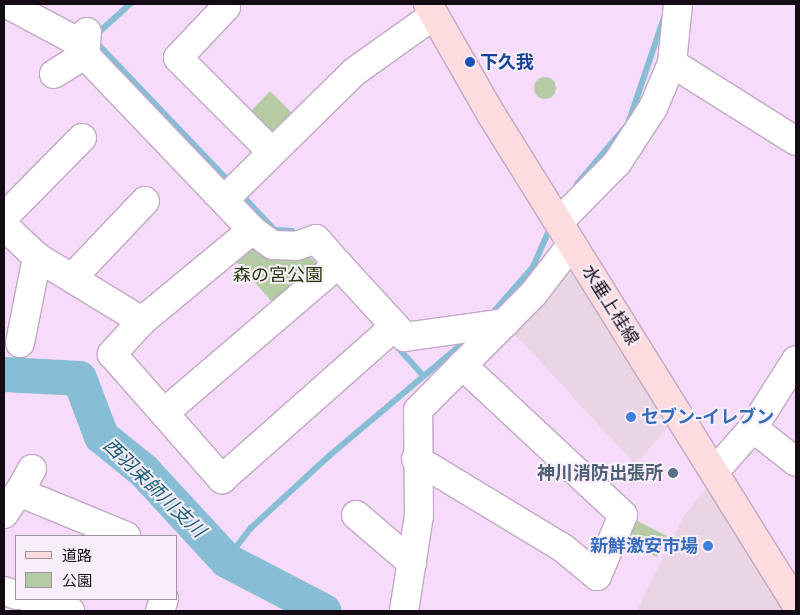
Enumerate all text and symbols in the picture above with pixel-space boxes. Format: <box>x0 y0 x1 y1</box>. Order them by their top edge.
place label: 下久我 <box>480 51 534 73</box>
marker: 下久我 <box>464 56 476 68</box>
street label: 水垂上桂線 <box>577 261 643 349</box>
park label: 森の宮公園 <box>233 264 323 286</box>
place label: セブン-イレブン <box>641 406 774 428</box>
marker: セブン-イレブン <box>625 411 637 423</box>
water label: 西羽束師川支川 <box>98 434 210 542</box>
place label: 神川消防出張所 <box>537 462 663 484</box>
marker: 神川消防出張所 <box>667 467 679 479</box>
legend <box>15 535 178 600</box>
place label: 新鮮激安市場 <box>590 535 698 557</box>
marker: 新鮮激安市場 <box>702 540 714 552</box>
text: 道路 <box>62 547 92 565</box>
text: 公園 <box>62 572 92 590</box>

